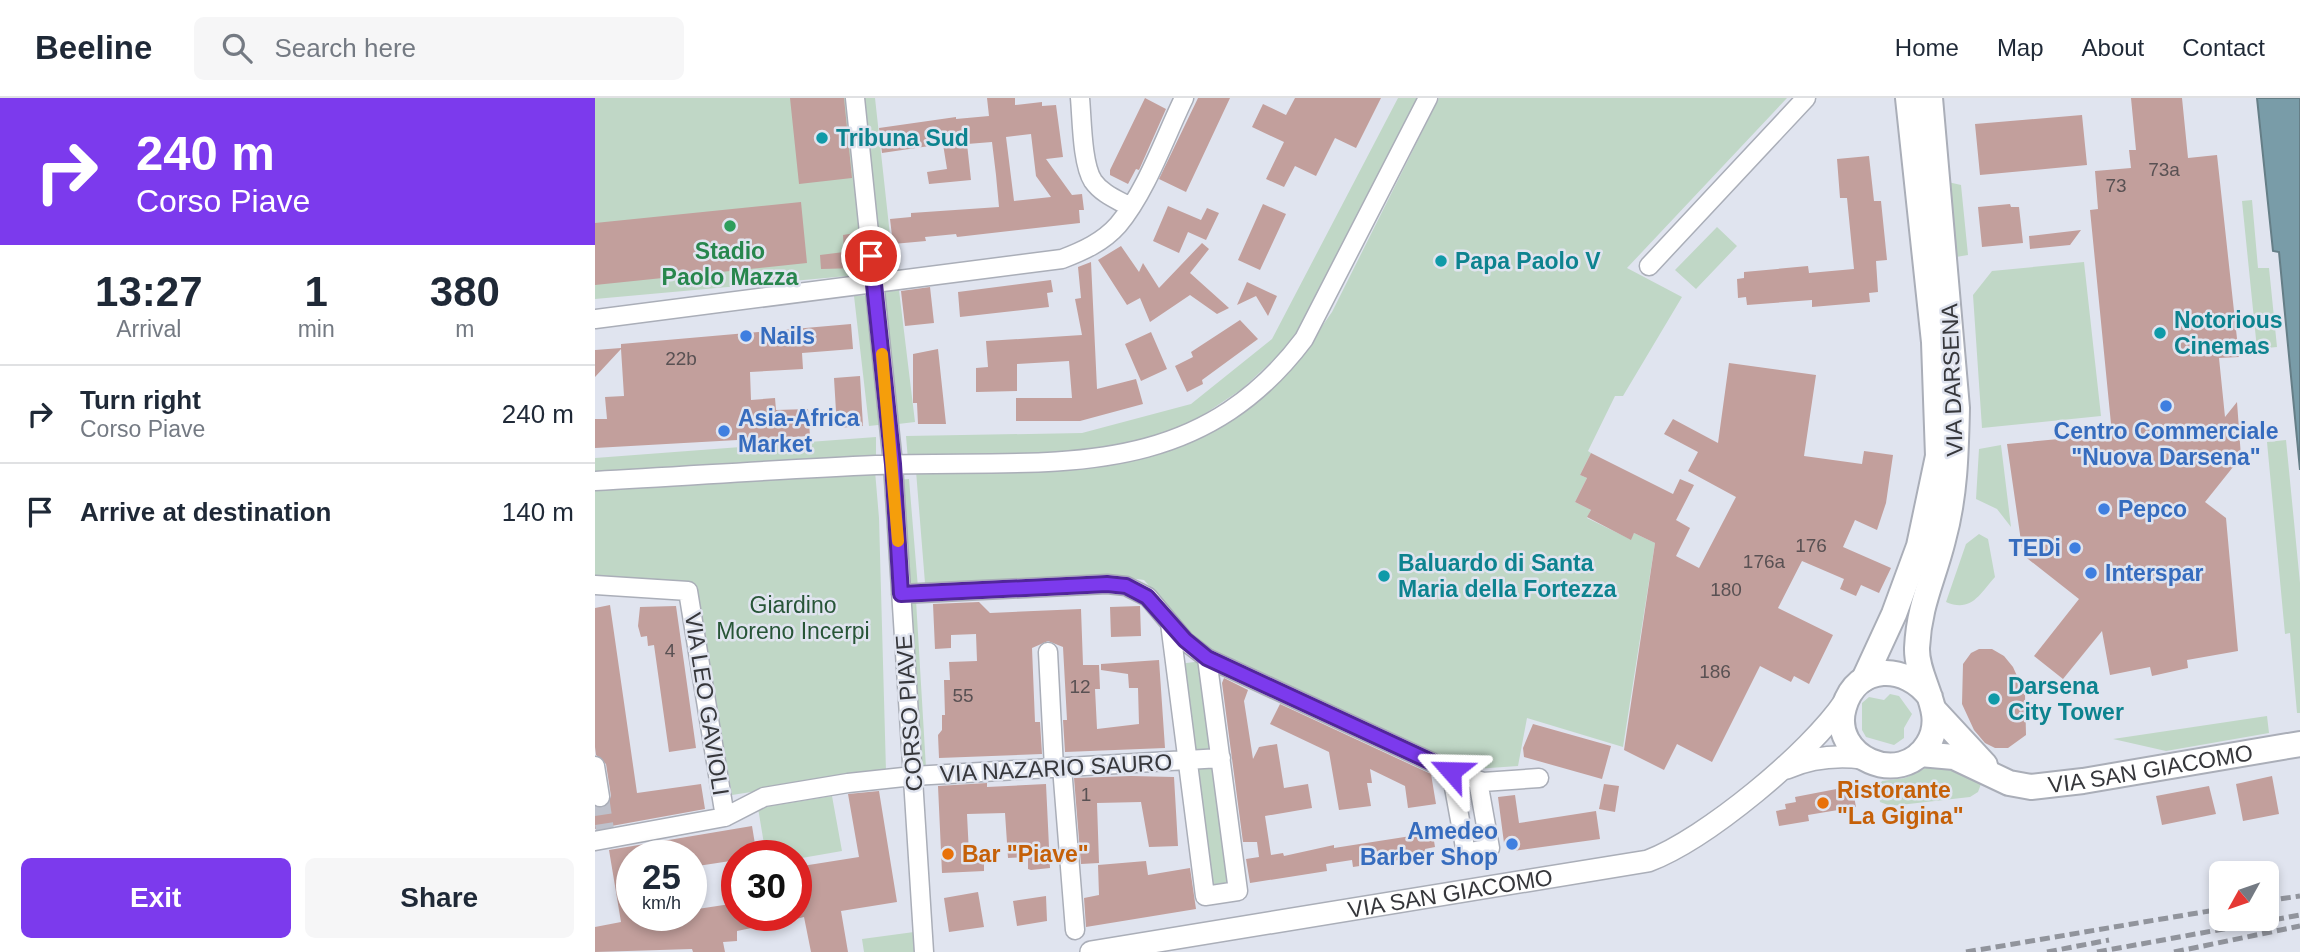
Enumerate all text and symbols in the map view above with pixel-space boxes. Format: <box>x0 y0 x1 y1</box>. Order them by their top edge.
search box <box>194 17 684 80</box>
text: Beeline <box>35 29 152 66</box>
icon: search <box>218 29 256 67</box>
text: Search here <box>274 33 416 63</box>
text: Home <box>1895 34 1959 61</box>
text: Map <box>1997 34 2044 61</box>
text: About <box>2082 34 2144 61</box>
text: Contact <box>2182 34 2265 61</box>
place label: Tribuna Sud <box>836 125 969 151</box>
icon: right <box>21 126 112 217</box>
text: 240 m <box>136 126 275 180</box>
marker: Tribuna Sud <box>814 130 830 146</box>
house number: 73a <box>2148 159 2180 180</box>
house number: 73 <box>2105 175 2127 196</box>
text: Corso Piave <box>136 183 310 219</box>
marker: Stadio Paolo Mazza <box>722 218 738 234</box>
pin <box>841 226 901 286</box>
icon: arrive <box>852 237 890 275</box>
place label: Stadio Paolo Mazza <box>662 238 799 290</box>
place label: Papa Paolo V <box>1455 248 1601 274</box>
marker: Papa Paolo V <box>1433 253 1449 269</box>
text: 13:27 <box>95 268 203 315</box>
text: 1 <box>304 268 328 315</box>
text: 380 <box>430 268 500 315</box>
street label: VIA DARSENA <box>1936 302 1968 457</box>
place label: Notorious Cinemas <box>2174 307 2283 359</box>
text: Arrival <box>116 316 181 342</box>
text: min <box>298 316 335 342</box>
text: m <box>455 316 474 342</box>
place label: Nails <box>760 323 815 349</box>
marker: Notorious Cinemas <box>2152 325 2168 341</box>
marker: Nails <box>738 328 754 344</box>
house number: 22b <box>665 348 697 369</box>
text: Turn right <box>80 385 201 415</box>
icon: right <box>21 395 59 433</box>
marker: Centro Commerciale "Nuova Darsena" <box>2158 398 2174 414</box>
text: 240 m <box>502 399 574 429</box>
place label: Asia-Africa Market <box>738 405 860 457</box>
text: Corso Piave <box>80 416 205 442</box>
place label: Centro Commerciale "Nuova Darsena" <box>2054 418 2278 470</box>
marker: Asia-Africa Market <box>716 423 732 439</box>
icon: arrive <box>21 493 59 531</box>
place label: Pepco <box>2118 496 2187 522</box>
text: Arrive at destination <box>80 497 331 527</box>
text: 140 m <box>502 497 574 527</box>
marker: Pepco <box>2096 501 2112 517</box>
house number: 176 <box>1795 535 1827 556</box>
place label: TEDi <box>2009 535 2061 561</box>
marker: TEDi <box>2067 540 2083 556</box>
place label: Baluardo di Santa Maria della Fortezza <box>1398 550 1617 602</box>
house number: 176a <box>1743 551 1786 572</box>
place label: Interspar <box>2105 560 2203 586</box>
marker: Interspar <box>2083 565 2099 581</box>
marker: Baluardo di Santa Maria della Fortezza <box>1376 568 1392 584</box>
house number: 180 <box>1710 579 1742 600</box>
park label: Giardino Moreno Incerpi <box>716 592 870 644</box>
street label: VIA LEO GAVIOLI <box>680 611 734 797</box>
street label: CORSO PIAVE <box>891 634 927 792</box>
house number: 4 <box>665 640 676 661</box>
house number: 186 <box>1699 661 1731 682</box>
place label: Darsena City Tower <box>2008 673 2124 725</box>
house number: 12 <box>1069 676 1091 697</box>
house number: 55 <box>952 685 974 706</box>
marker: Darsena City Tower <box>1986 691 2002 707</box>
position arrow <box>1414 734 1488 808</box>
street label: VIA SAN GIACOMO <box>2047 739 2255 798</box>
street label: VIA NAZARIO SAURO <box>939 749 1173 787</box>
place label: Ristorante "La Gigina" <box>1837 777 1964 829</box>
house number: 1 <box>1081 784 1091 805</box>
marker: Ristorante "La Gigina" <box>1815 795 1831 811</box>
place label: Amedeo Barber Shop <box>1360 818 1498 870</box>
marker: Amedeo Barber Shop <box>1504 836 1520 852</box>
speed limit sign: 30 <box>721 840 812 931</box>
place label: Bar "Piave" <box>962 841 1089 867</box>
marker: Bar "Piave" <box>940 846 956 862</box>
text: 25 <box>642 857 681 896</box>
button: Exit <box>21 858 291 938</box>
button: Share <box>305 858 574 938</box>
north arrow <box>2209 861 2279 931</box>
map controls <box>2209 861 2279 931</box>
street label: VIA SAN GIACOMO <box>1346 864 1555 923</box>
text: km/h <box>642 893 681 913</box>

